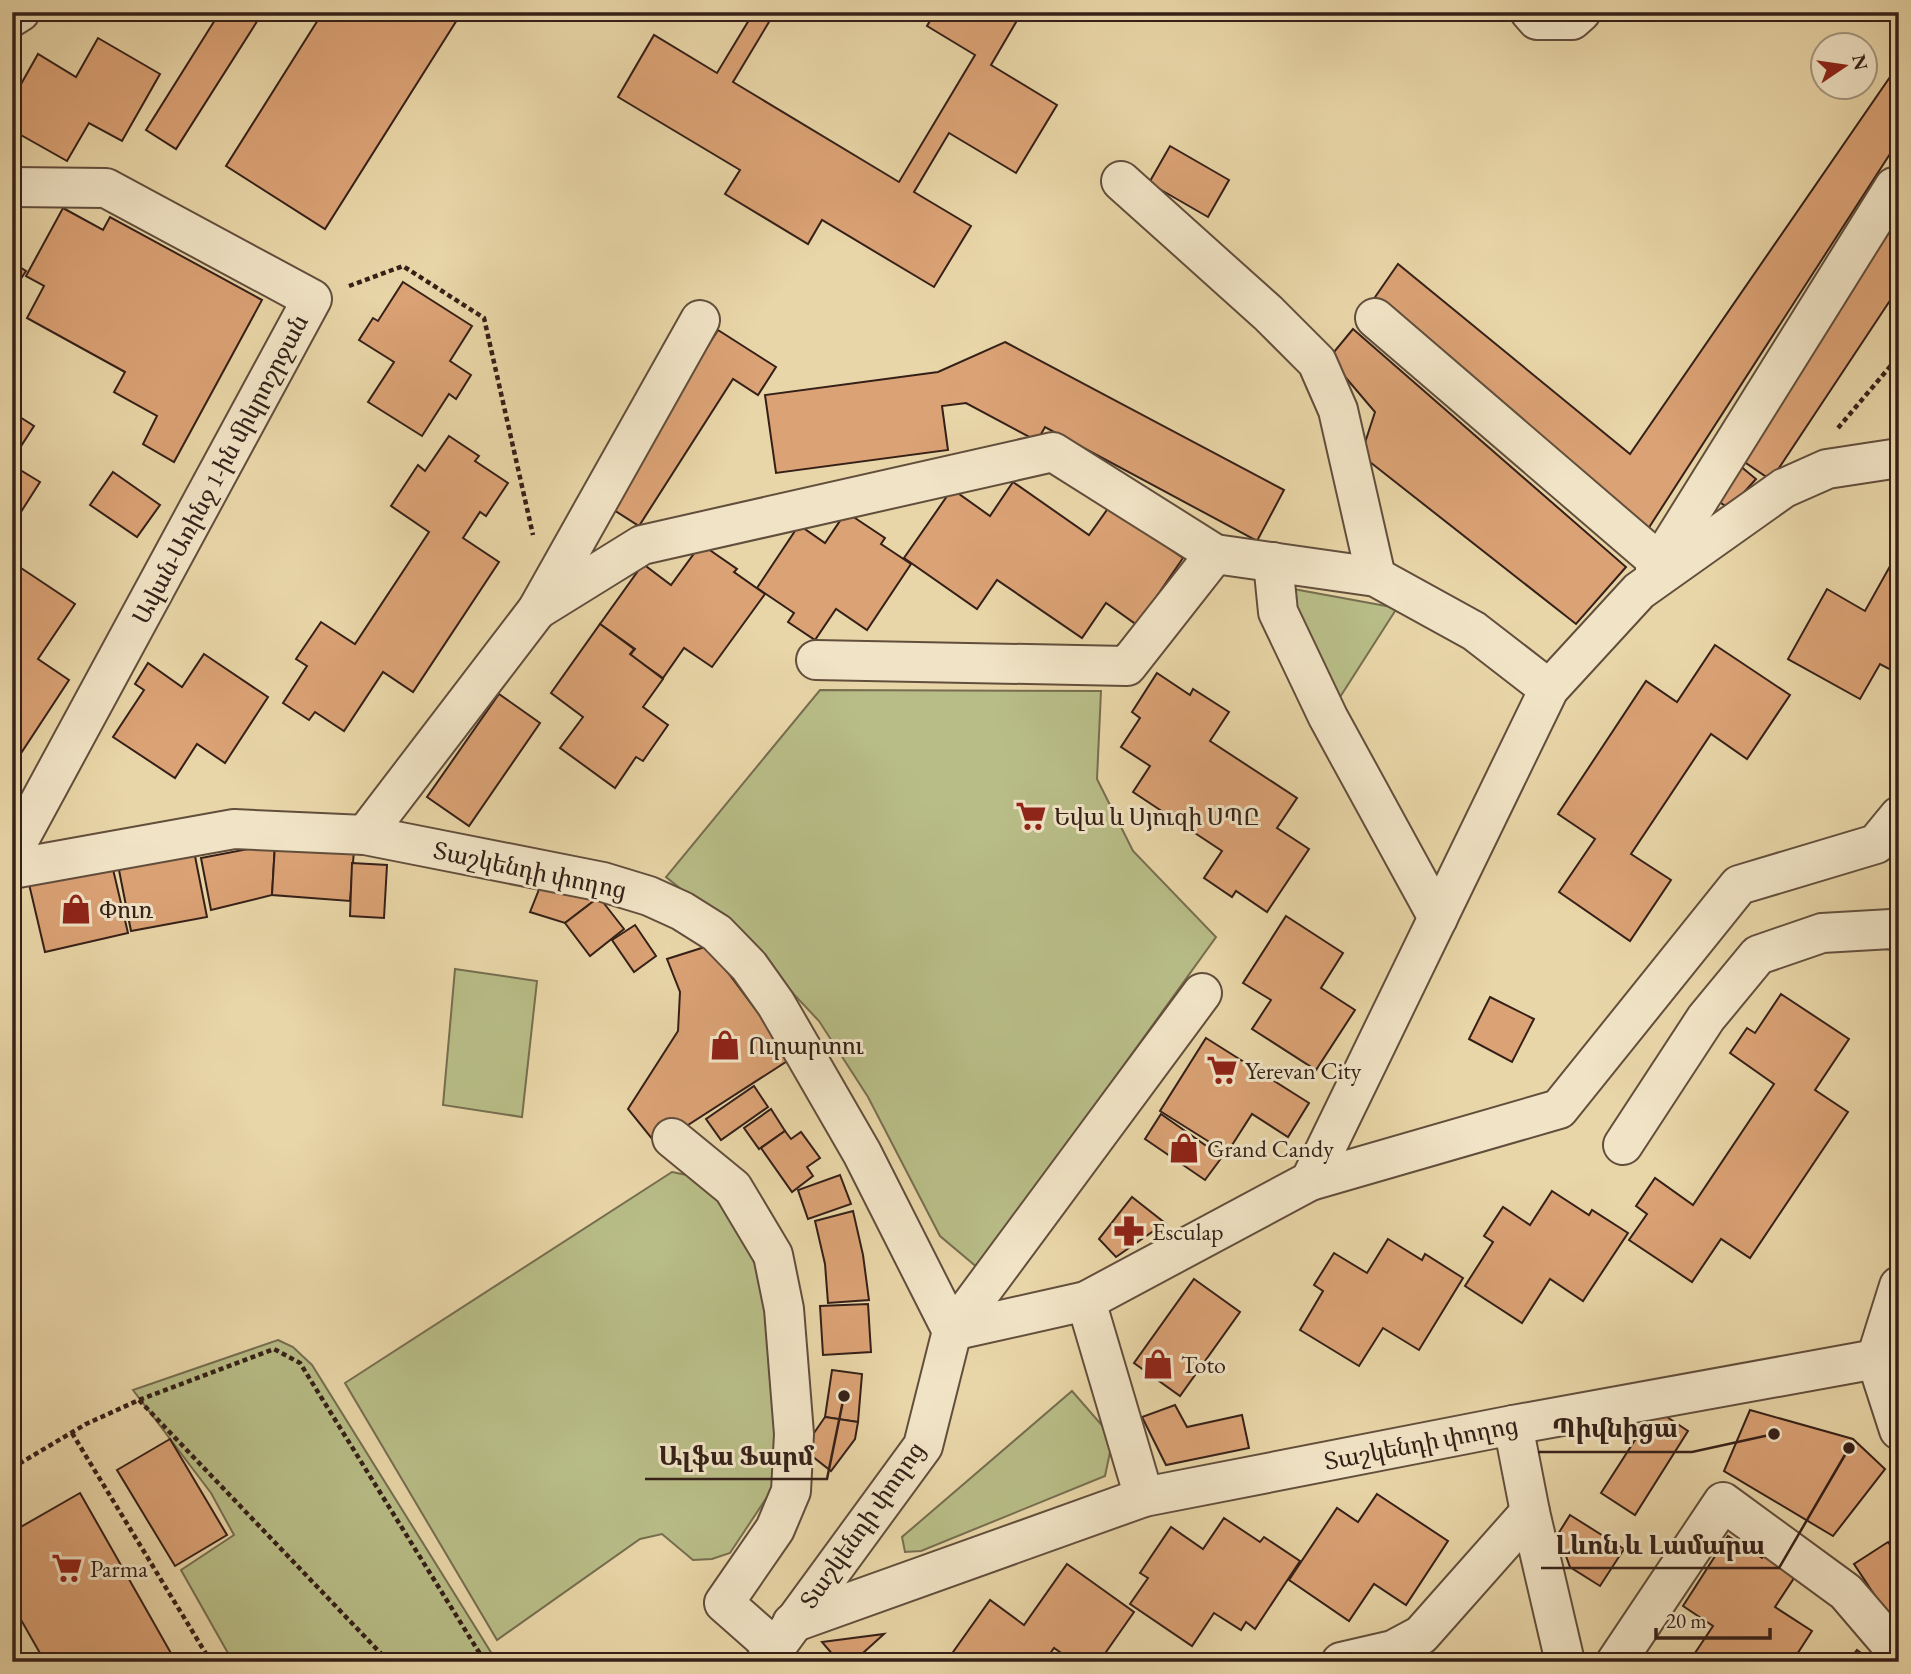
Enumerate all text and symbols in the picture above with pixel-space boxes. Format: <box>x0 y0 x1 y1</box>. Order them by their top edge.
north arrow <box>1810 32 1880 102</box>
text: N <box>1846 52 1874 73</box>
street label: Ավան-Առինջ 1-ին միկրոշրջան <box>125 309 315 629</box>
supermarket icon: Եվա և Սյուզի ՍՊԸ <box>1014 799 1048 833</box>
place label: Եվա և Սյուզի ՍՊԸ <box>1054 801 1260 832</box>
street label: Տաշկենդի փողոց <box>431 834 629 906</box>
shop icon: Փուռ <box>59 892 93 926</box>
place label: Փուռ <box>99 894 154 925</box>
shop icon: Ուրարտու <box>708 1028 742 1062</box>
place label: Ուրարտու <box>748 1030 864 1061</box>
supermarket icon: Yerevan City <box>1205 1053 1239 1087</box>
place label: Yerevan City <box>1245 1055 1362 1086</box>
shop icon: Grand Candy <box>1167 1131 1201 1165</box>
place label: Grand Candy <box>1207 1133 1334 1164</box>
pharmacy icon: Esculap <box>1112 1214 1146 1248</box>
place label: Esculap <box>1152 1216 1224 1247</box>
shop icon: Toto <box>1141 1347 1175 1381</box>
place label: Toto <box>1181 1349 1226 1380</box>
callout: Պիվնիցա <box>1538 1405 1692 1452</box>
street label: Տաշկենդի փողոց <box>1321 1409 1521 1477</box>
text: Պիվնիցա <box>1552 1411 1678 1445</box>
callout: Ալֆա Ֆարմ <box>645 1432 827 1479</box>
street label: Տաշկենդի փողոց <box>793 1435 931 1615</box>
text: Ալֆա Ֆարմ <box>659 1439 815 1473</box>
callout: Լևոն և Լամարա <box>1541 1521 1779 1568</box>
text: Լևոն և Լամարա <box>1555 1528 1765 1562</box>
supermarket icon: Parma <box>50 1551 84 1585</box>
place label: Parma <box>90 1553 148 1584</box>
scale bar <box>1656 1597 1769 1641</box>
text: 20 m <box>1666 1607 1707 1634</box>

